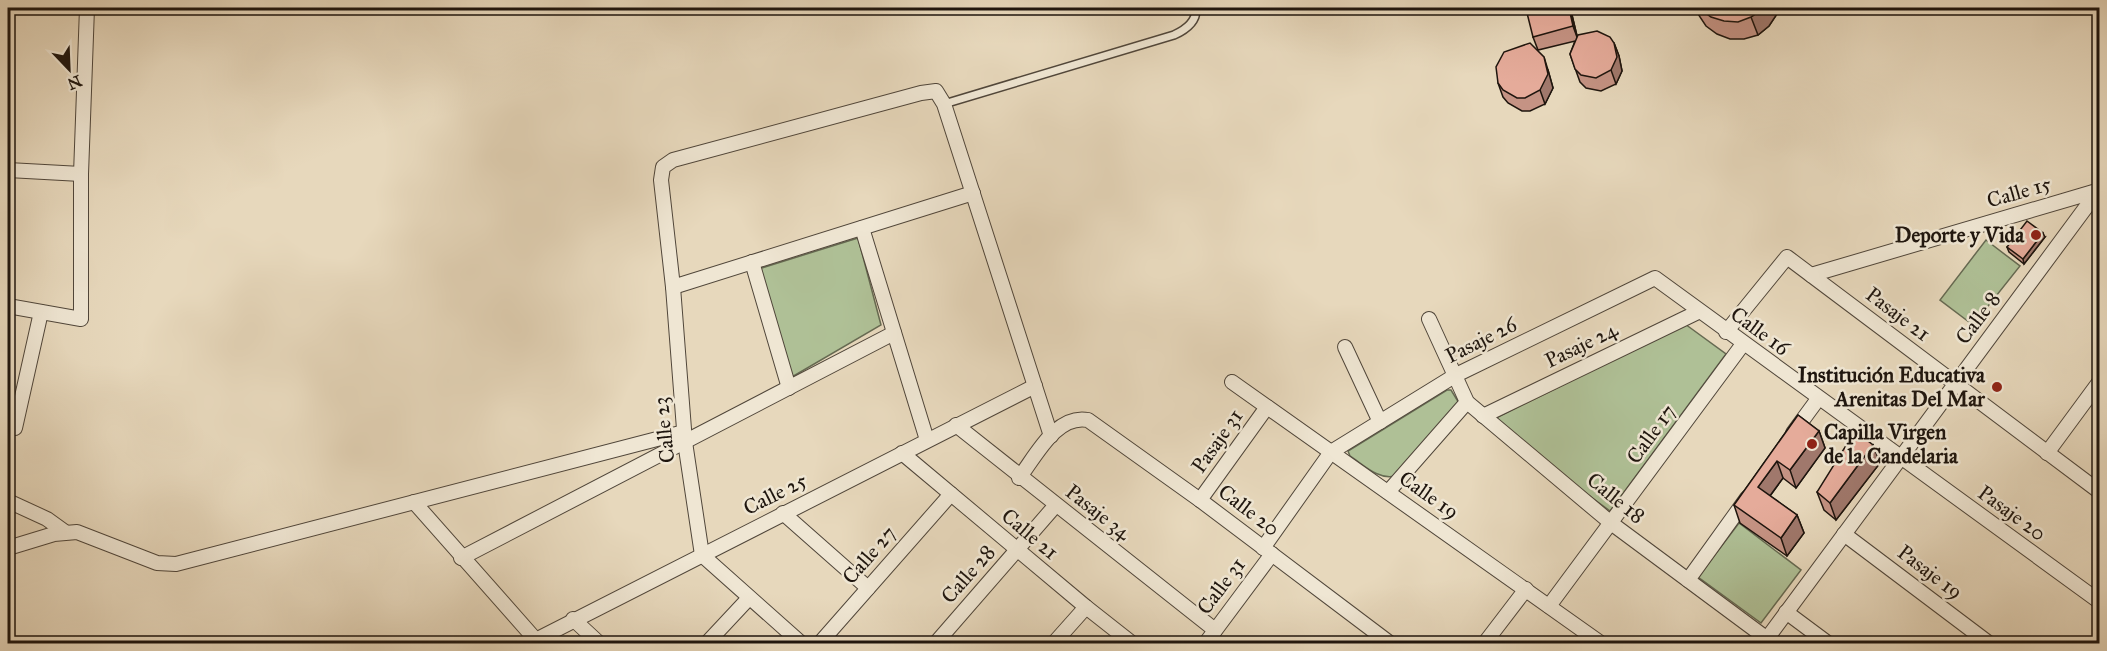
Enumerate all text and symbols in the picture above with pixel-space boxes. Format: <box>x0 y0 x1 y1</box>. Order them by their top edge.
north arrow <box>39 39 99 99</box>
text: N <box>64 71 85 94</box>
street label: Calle 15 <box>1984 170 2054 214</box>
place label: Deporte y Vida <box>1895 222 2025 248</box>
marker: Deporte y Vida <box>2029 228 2043 242</box>
street label: Pasaje 21 <box>1861 281 1935 347</box>
street label: Calle 8 <box>1950 287 2006 349</box>
street label: Calle 16 <box>1725 301 1796 362</box>
street label: Pasaje 26 <box>1441 310 1522 369</box>
street label: Pasaje 24 <box>1540 316 1623 374</box>
place label: Institución Educativa Arenitas Del Mar <box>1798 362 1986 412</box>
marker: Institución Educativa Arenitas Del Mar <box>1990 380 2004 394</box>
street label: Calle 23 <box>648 396 680 464</box>
street label: Calle 17 <box>1621 399 1681 469</box>
street label: Pasaje 31 <box>1186 404 1248 478</box>
place label: Capilla Virgen de la Candelaria <box>1824 419 1959 469</box>
marker: Capilla Virgen de la Candelaria <box>1805 437 1819 451</box>
street label: Calle 19 <box>1394 465 1464 525</box>
street label: Calle 25 <box>739 467 811 521</box>
street label: Calle 18 <box>1582 467 1650 529</box>
street label: Calle 20 <box>1213 478 1285 542</box>
street label: Pasaje 34 <box>1060 479 1137 546</box>
street label: Pasaje 20 <box>1973 480 2051 546</box>
street label: Calle 21 <box>996 503 1064 565</box>
street label: Calle 27 <box>837 521 901 589</box>
street label: Calle 28 <box>935 539 1001 609</box>
street label: Pasaje 19 <box>1892 539 1968 605</box>
street label: Calle 31 <box>1191 552 1251 620</box>

